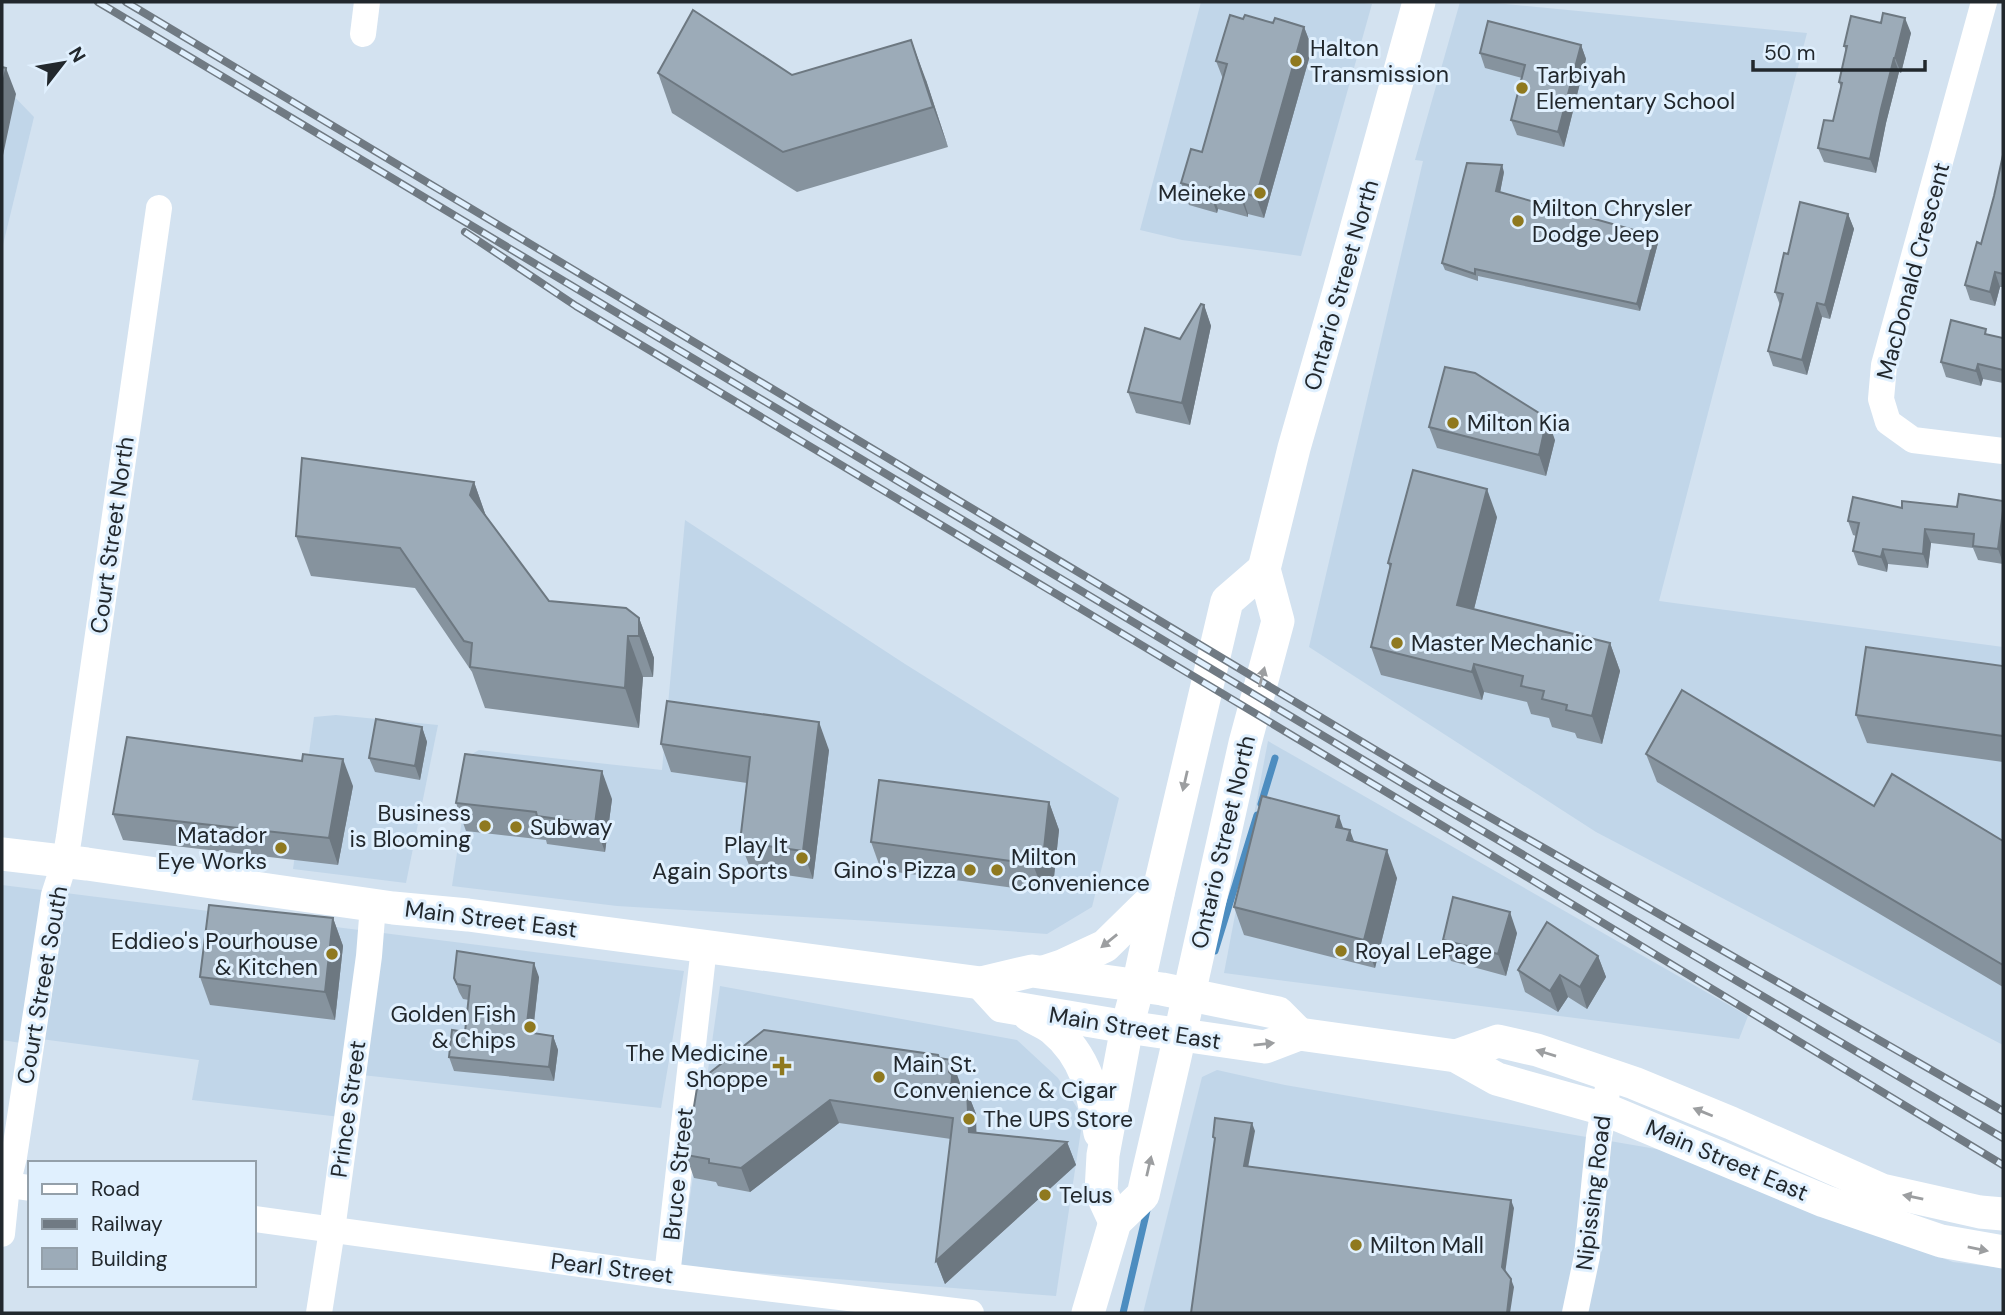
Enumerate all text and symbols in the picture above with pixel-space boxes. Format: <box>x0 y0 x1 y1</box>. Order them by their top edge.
north arrow <box>28 28 98 98</box>
scale bar <box>1753 28 1924 72</box>
place label: Halton Transmission <box>1310 33 1449 89</box>
text: 50 m <box>1764 39 1815 67</box>
text: N <box>63 42 91 67</box>
marker: Halton Transmission <box>1288 53 1304 69</box>
place label: Tarbiyah Elementary School <box>1536 60 1735 116</box>
marker: Tarbiyah Elementary School <box>1514 80 1530 96</box>
street label: MacDonald Crescent <box>1870 159 1956 383</box>
street label: Ontario Street North <box>1297 176 1385 394</box>
place label: Meineke <box>1158 178 1246 208</box>
marker: Meineke <box>1252 185 1268 201</box>
place label: Milton Chrysler Dodge Jeep <box>1532 193 1692 249</box>
marker: Milton Chrysler Dodge Jeep <box>1510 213 1526 229</box>
place label: Milton Kia <box>1467 408 1570 438</box>
marker: Milton Kia <box>1445 415 1461 431</box>
street label: Court Street North <box>83 435 141 635</box>
place label: Master Mechanic <box>1411 628 1593 658</box>
marker: Master Mechanic <box>1389 635 1405 651</box>
one-way arrow <box>1258 666 1268 687</box>
street label: Ontario Street North <box>1184 732 1262 952</box>
one-way arrow <box>1179 770 1190 792</box>
place label: Business is Blooming <box>349 798 471 854</box>
place label: Subway <box>530 812 613 842</box>
marker: Business is Blooming <box>477 818 493 834</box>
marker: Subway <box>508 819 524 835</box>
place label: Matador Eye Works <box>157 820 267 876</box>
place label: Play It Again Sports <box>652 830 788 886</box>
marker: Matador Eye Works <box>273 840 289 856</box>
place label: Milton Convenience <box>1011 842 1150 898</box>
marker: Play It Again Sports <box>794 850 810 866</box>
place label: Gino's Pizza <box>833 855 956 885</box>
marker: Gino's Pizza <box>962 862 978 878</box>
marker: Milton Convenience <box>989 862 1005 878</box>
street label: Court Street South <box>10 884 74 1086</box>
street label: Main Street East <box>403 894 579 944</box>
place label: Eddieo's Pourhouse & Kitchen <box>111 926 318 982</box>
one-way arrow <box>1101 934 1119 949</box>
place label: Royal LePage <box>1355 936 1492 966</box>
marker: Royal LePage <box>1333 943 1349 959</box>
marker: Eddieo's Pourhouse & Kitchen <box>324 946 340 962</box>
place label: Golden Fish & Chips <box>390 999 516 1055</box>
street label: Main Street East <box>1047 1000 1223 1056</box>
marker: Golden Fish & Chips <box>522 1019 538 1035</box>
place label: The Medicine Shoppe <box>625 1038 768 1094</box>
one-way arrow <box>1253 1038 1275 1049</box>
street label: Prince Street <box>324 1039 372 1179</box>
one-way arrow <box>1535 1047 1556 1058</box>
place label: Main St. Convenience & Cigar <box>893 1049 1117 1105</box>
marker: The Medicine Shoppe <box>774 1058 790 1074</box>
marker: Main St. Convenience & Cigar <box>871 1069 887 1085</box>
place label: The UPS Store <box>983 1104 1133 1134</box>
street label: Bruce Street <box>656 1106 700 1242</box>
one-way arrow <box>1692 1106 1713 1117</box>
marker: The UPS Store <box>961 1111 977 1127</box>
street label: Main Street East <box>1641 1112 1813 1208</box>
street label: Nipissing Road <box>1569 1114 1617 1272</box>
one-way arrow <box>1144 1155 1155 1177</box>
legend <box>28 1161 256 1287</box>
text: Road <box>91 1175 140 1203</box>
place label: Telus <box>1059 1180 1113 1210</box>
marker: Telus <box>1037 1187 1053 1203</box>
one-way arrow <box>1902 1192 1924 1203</box>
text: Railway <box>91 1210 163 1238</box>
place label: Milton Mall <box>1370 1230 1484 1260</box>
marker: Milton Mall <box>1348 1237 1364 1253</box>
one-way arrow <box>1967 1243 1989 1254</box>
text: Building <box>91 1245 168 1273</box>
street label: Pearl Street <box>549 1246 675 1290</box>

